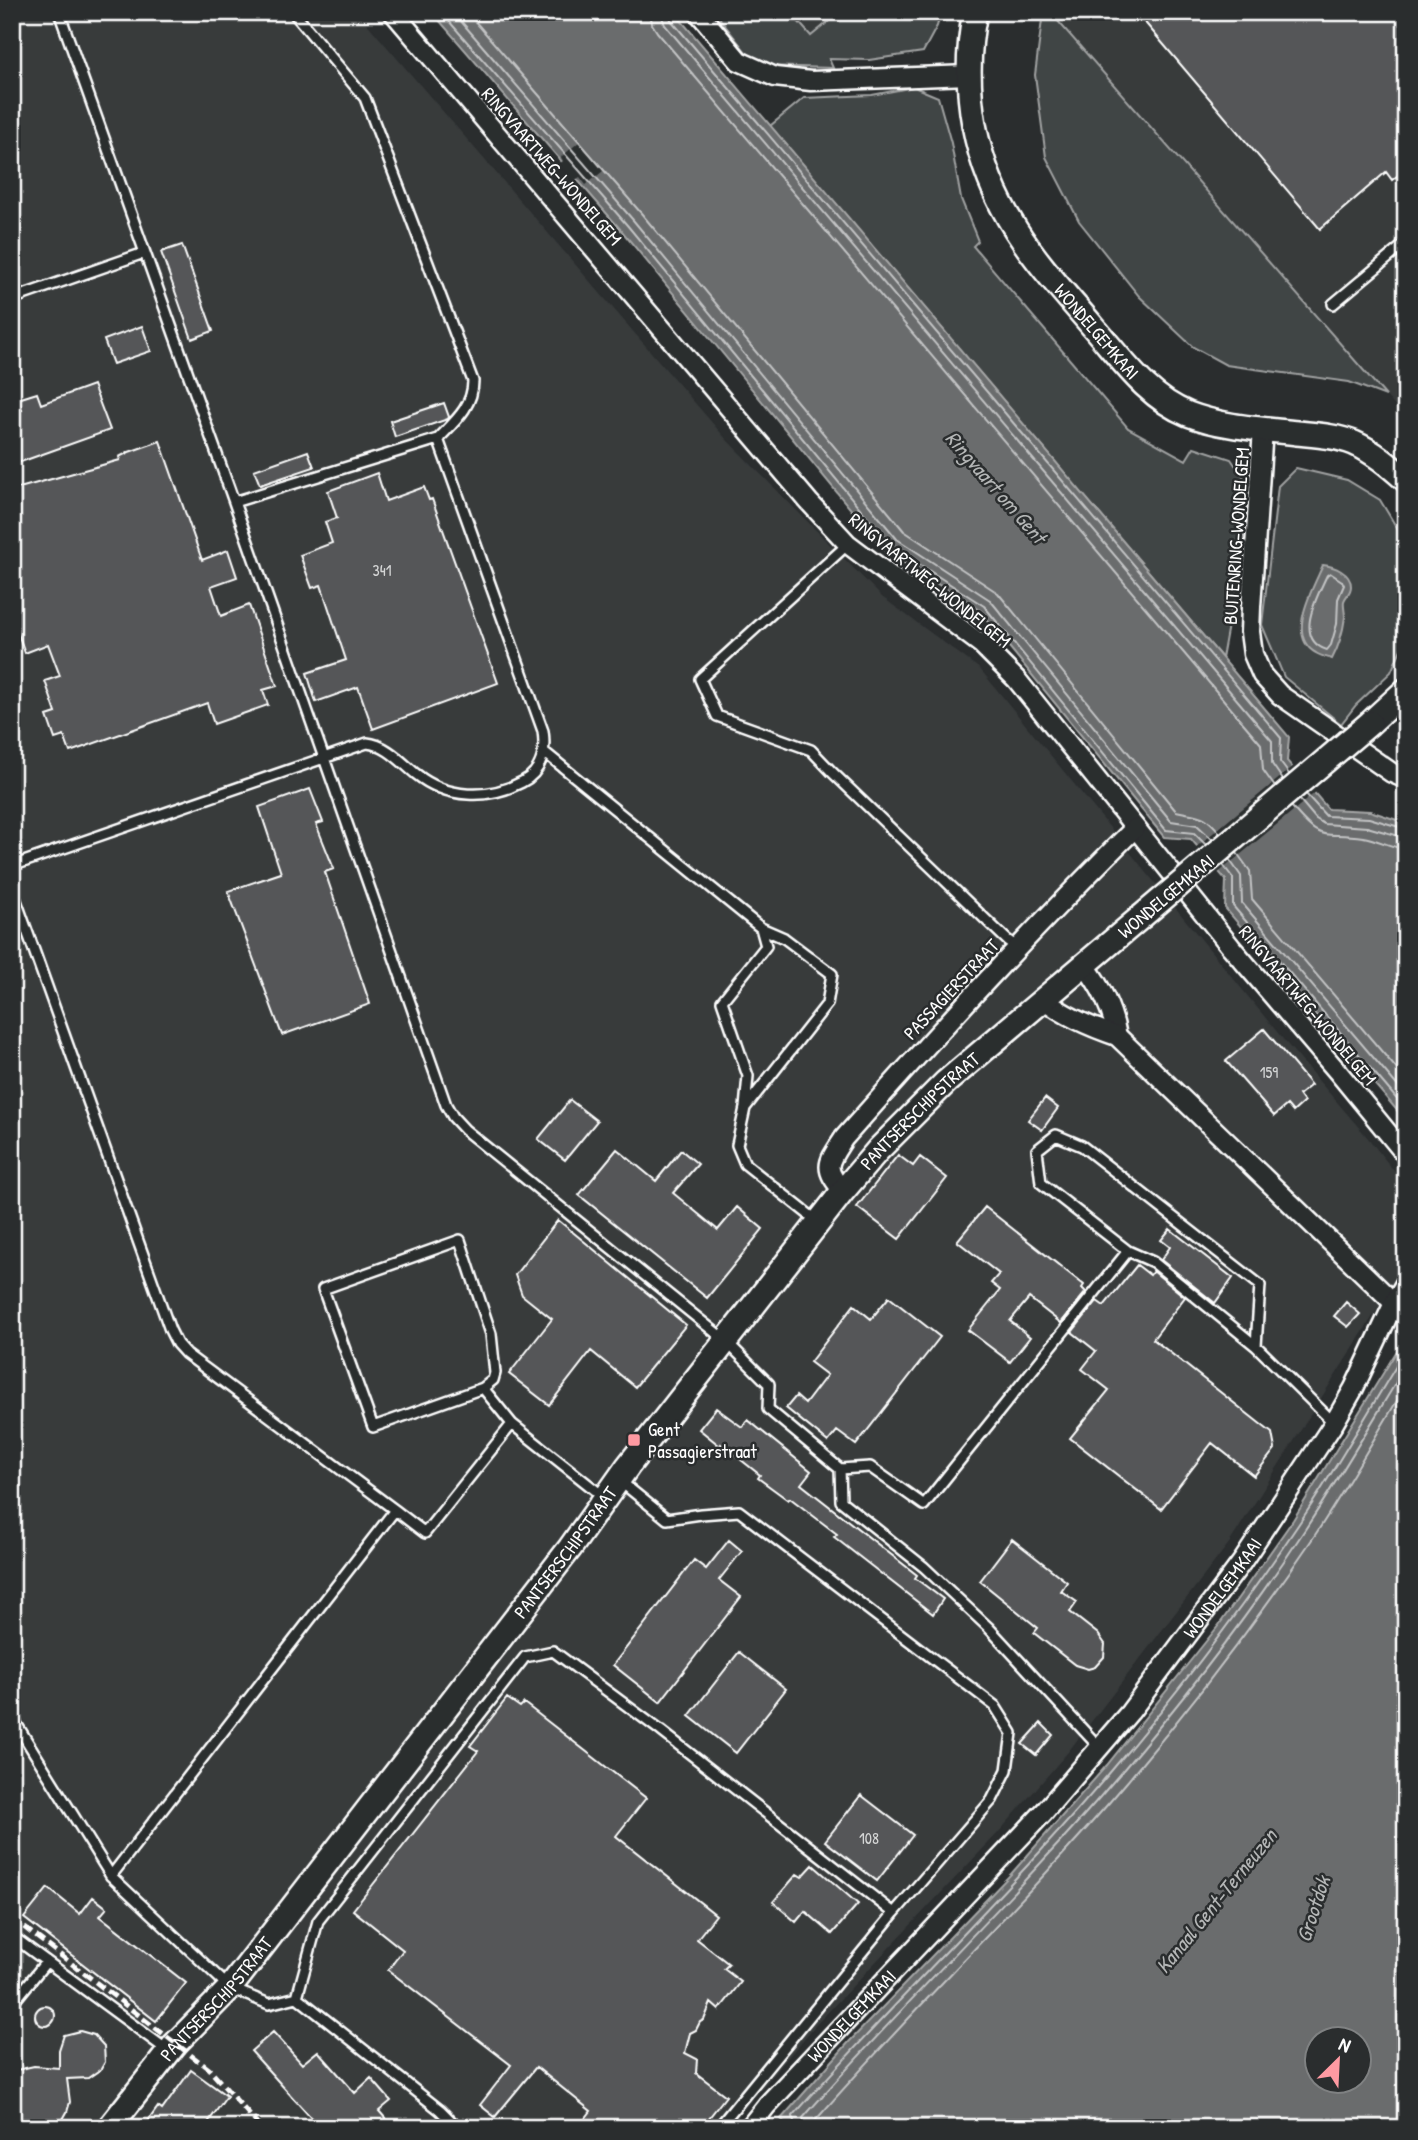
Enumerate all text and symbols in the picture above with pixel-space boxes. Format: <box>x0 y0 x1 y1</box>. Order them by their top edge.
street label: RINGVAARTWEG-WONDELGEM <box>476 81 628 251</box>
street label: WONDELGEMKAAI <box>1048 278 1145 385</box>
water label: Ringvaart om Gent <box>939 424 1055 552</box>
street label: BUITENRING-WONDELGEM <box>1217 446 1255 626</box>
street label: RINGVAARTWEG-WONDELGEM <box>843 506 1017 654</box>
house number: 341 <box>373 559 392 581</box>
street label: WONDELGEMKAAI <box>1112 848 1220 944</box>
street label: RINGVAARTWEG-WONDELGEM <box>1233 919 1383 1091</box>
street label: PASSAGIERSTRAAT <box>897 932 1005 1045</box>
street label: PANTSERSCHIPSTRAAT <box>854 1045 986 1175</box>
house number: 159 <box>1260 1061 1278 1083</box>
place label: Gent Passagierstraat <box>648 1416 757 1464</box>
marker: Gent Passagierstraat <box>626 1432 642 1448</box>
street label: PANTSERSCHIPSTRAAT <box>507 1480 623 1624</box>
street label: WONDELGEMKAAI <box>1177 1532 1268 1643</box>
water label: Kanaal Gent-Terneuzen <box>1149 1821 1284 1980</box>
house number: 108 <box>859 1827 879 1849</box>
water label: Grootdok <box>1289 1870 1338 1946</box>
street label: PANTSERSCHIPSTRAAT <box>154 1930 279 2066</box>
street label: WONDELGEMKAAI <box>801 1964 902 2068</box>
north arrow <box>1302 2024 1372 2094</box>
text: N <box>1335 2031 1355 2058</box>

